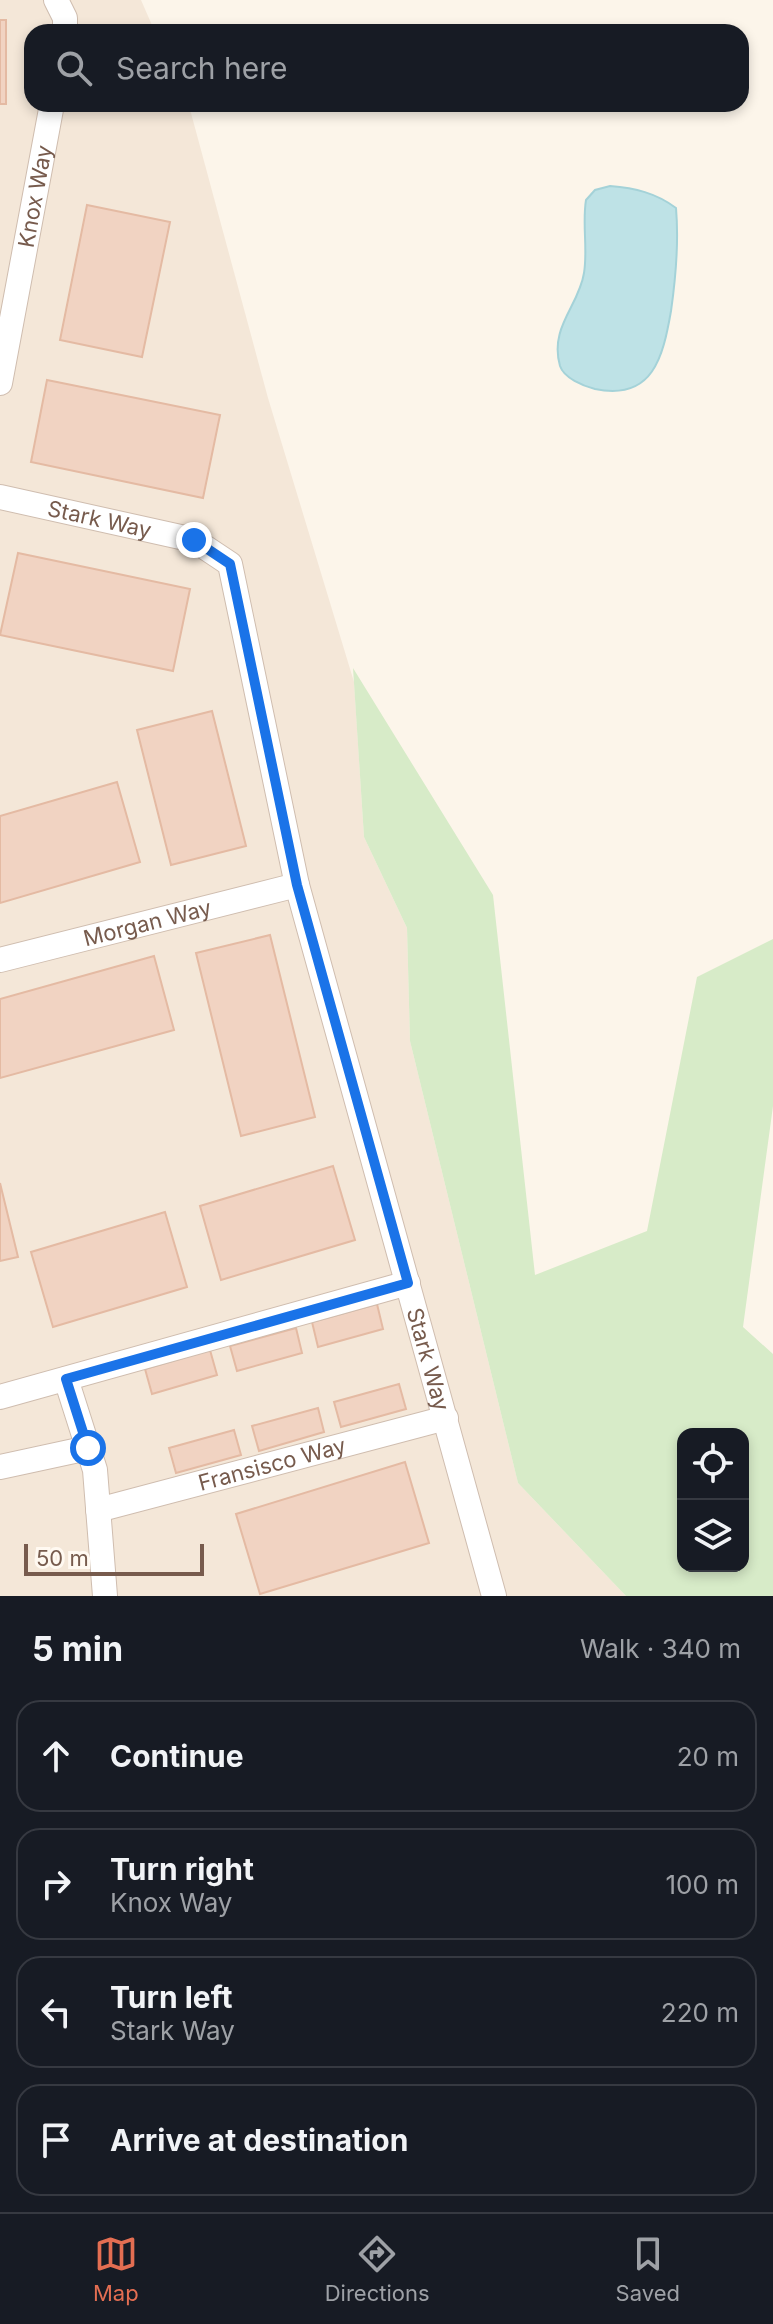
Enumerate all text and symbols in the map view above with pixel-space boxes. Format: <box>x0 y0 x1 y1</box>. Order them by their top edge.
search box <box>24 24 749 112</box>
icon: search <box>52 46 96 90</box>
text: Search here <box>116 50 288 86</box>
street label: Knox Way <box>13 143 57 250</box>
street label: Stark Way <box>45 495 154 543</box>
route end <box>176 522 212 558</box>
street label: Morgan Way <box>81 894 214 951</box>
street label: Stark Way <box>402 1305 455 1414</box>
map controls <box>677 1428 749 1572</box>
button: locate <box>677 1428 749 1500</box>
route start <box>70 1430 106 1466</box>
street label: Fransisco Way <box>195 1432 349 1496</box>
button: layers <box>677 1500 749 1572</box>
scale bar <box>24 1540 204 1576</box>
text: 50 m <box>36 1545 89 1571</box>
text: 5 min <box>32 1628 123 1669</box>
text: Walk · 340 m <box>580 1633 741 1664</box>
icon: ahead <box>34 1734 78 1778</box>
text: Continue <box>110 1738 244 1774</box>
text: 20 m <box>677 1741 739 1772</box>
text: Turn right <box>110 1851 254 1887</box>
icon: right <box>34 1862 78 1906</box>
text: 100 m <box>666 1869 739 1900</box>
text: Knox Way <box>110 1887 232 1918</box>
text: Turn left <box>110 1979 232 2015</box>
icon: left <box>34 1990 78 2034</box>
text: 220 m <box>661 1997 739 2028</box>
text: Stark Way <box>110 2015 235 2046</box>
icon: arrive <box>34 2118 78 2162</box>
text: Arrive at destination <box>110 2122 408 2158</box>
tab: Map <box>93 2232 139 2306</box>
tab: Directions <box>325 2232 430 2306</box>
tab: Saved <box>616 2232 680 2306</box>

